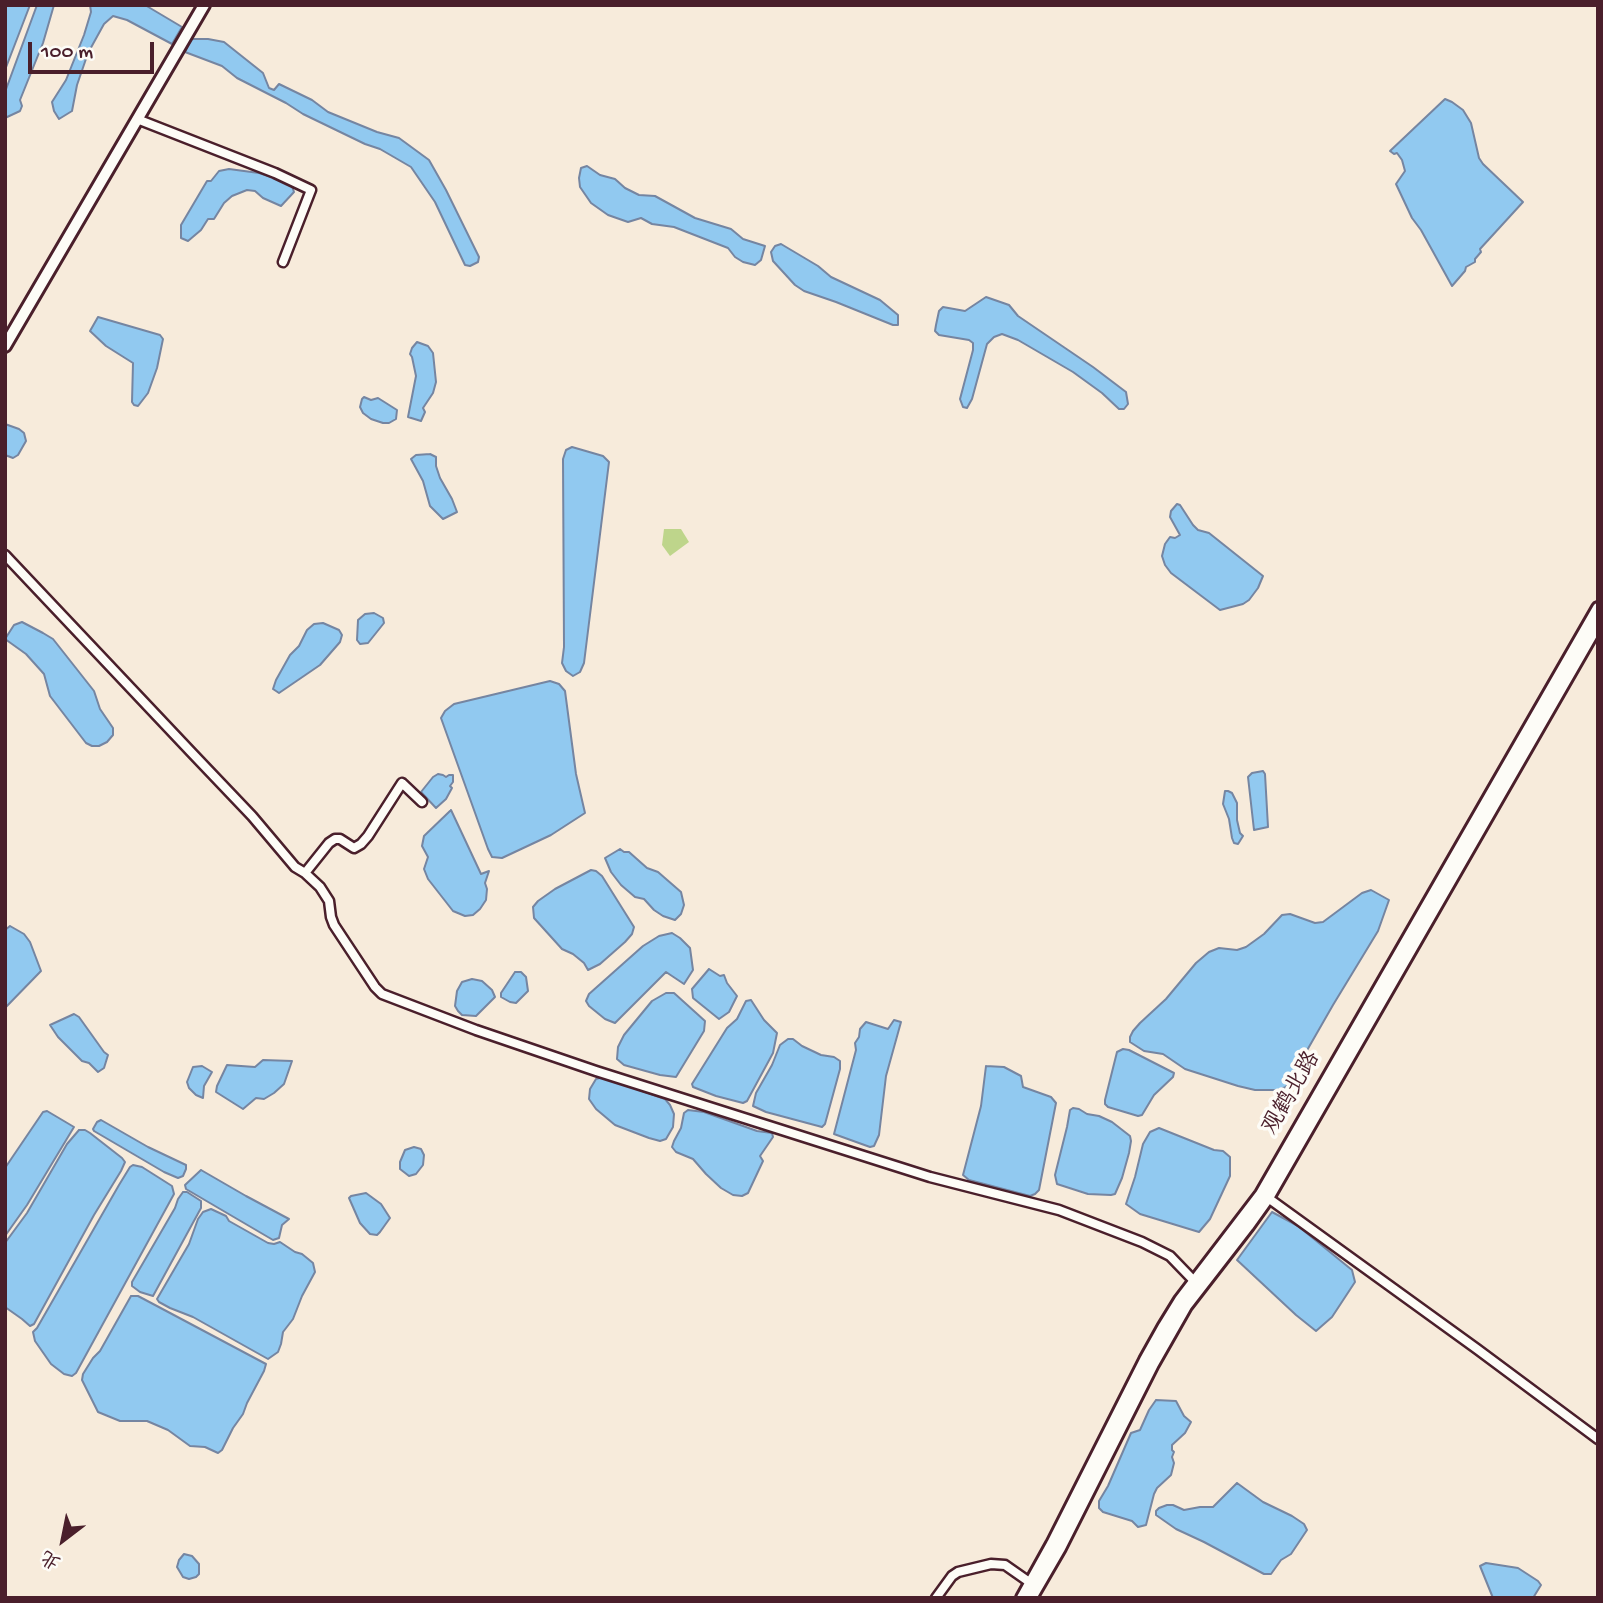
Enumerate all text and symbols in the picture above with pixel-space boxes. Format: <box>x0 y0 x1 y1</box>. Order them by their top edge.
scale bar <box>32 28 158 72</box>
text: 100 m <box>41 41 93 66</box>
street label: 观鹤北路 <box>1258 1047 1328 1141</box>
north arrow <box>28 1505 98 1575</box>
text: 北 <box>37 1543 66 1573</box>

